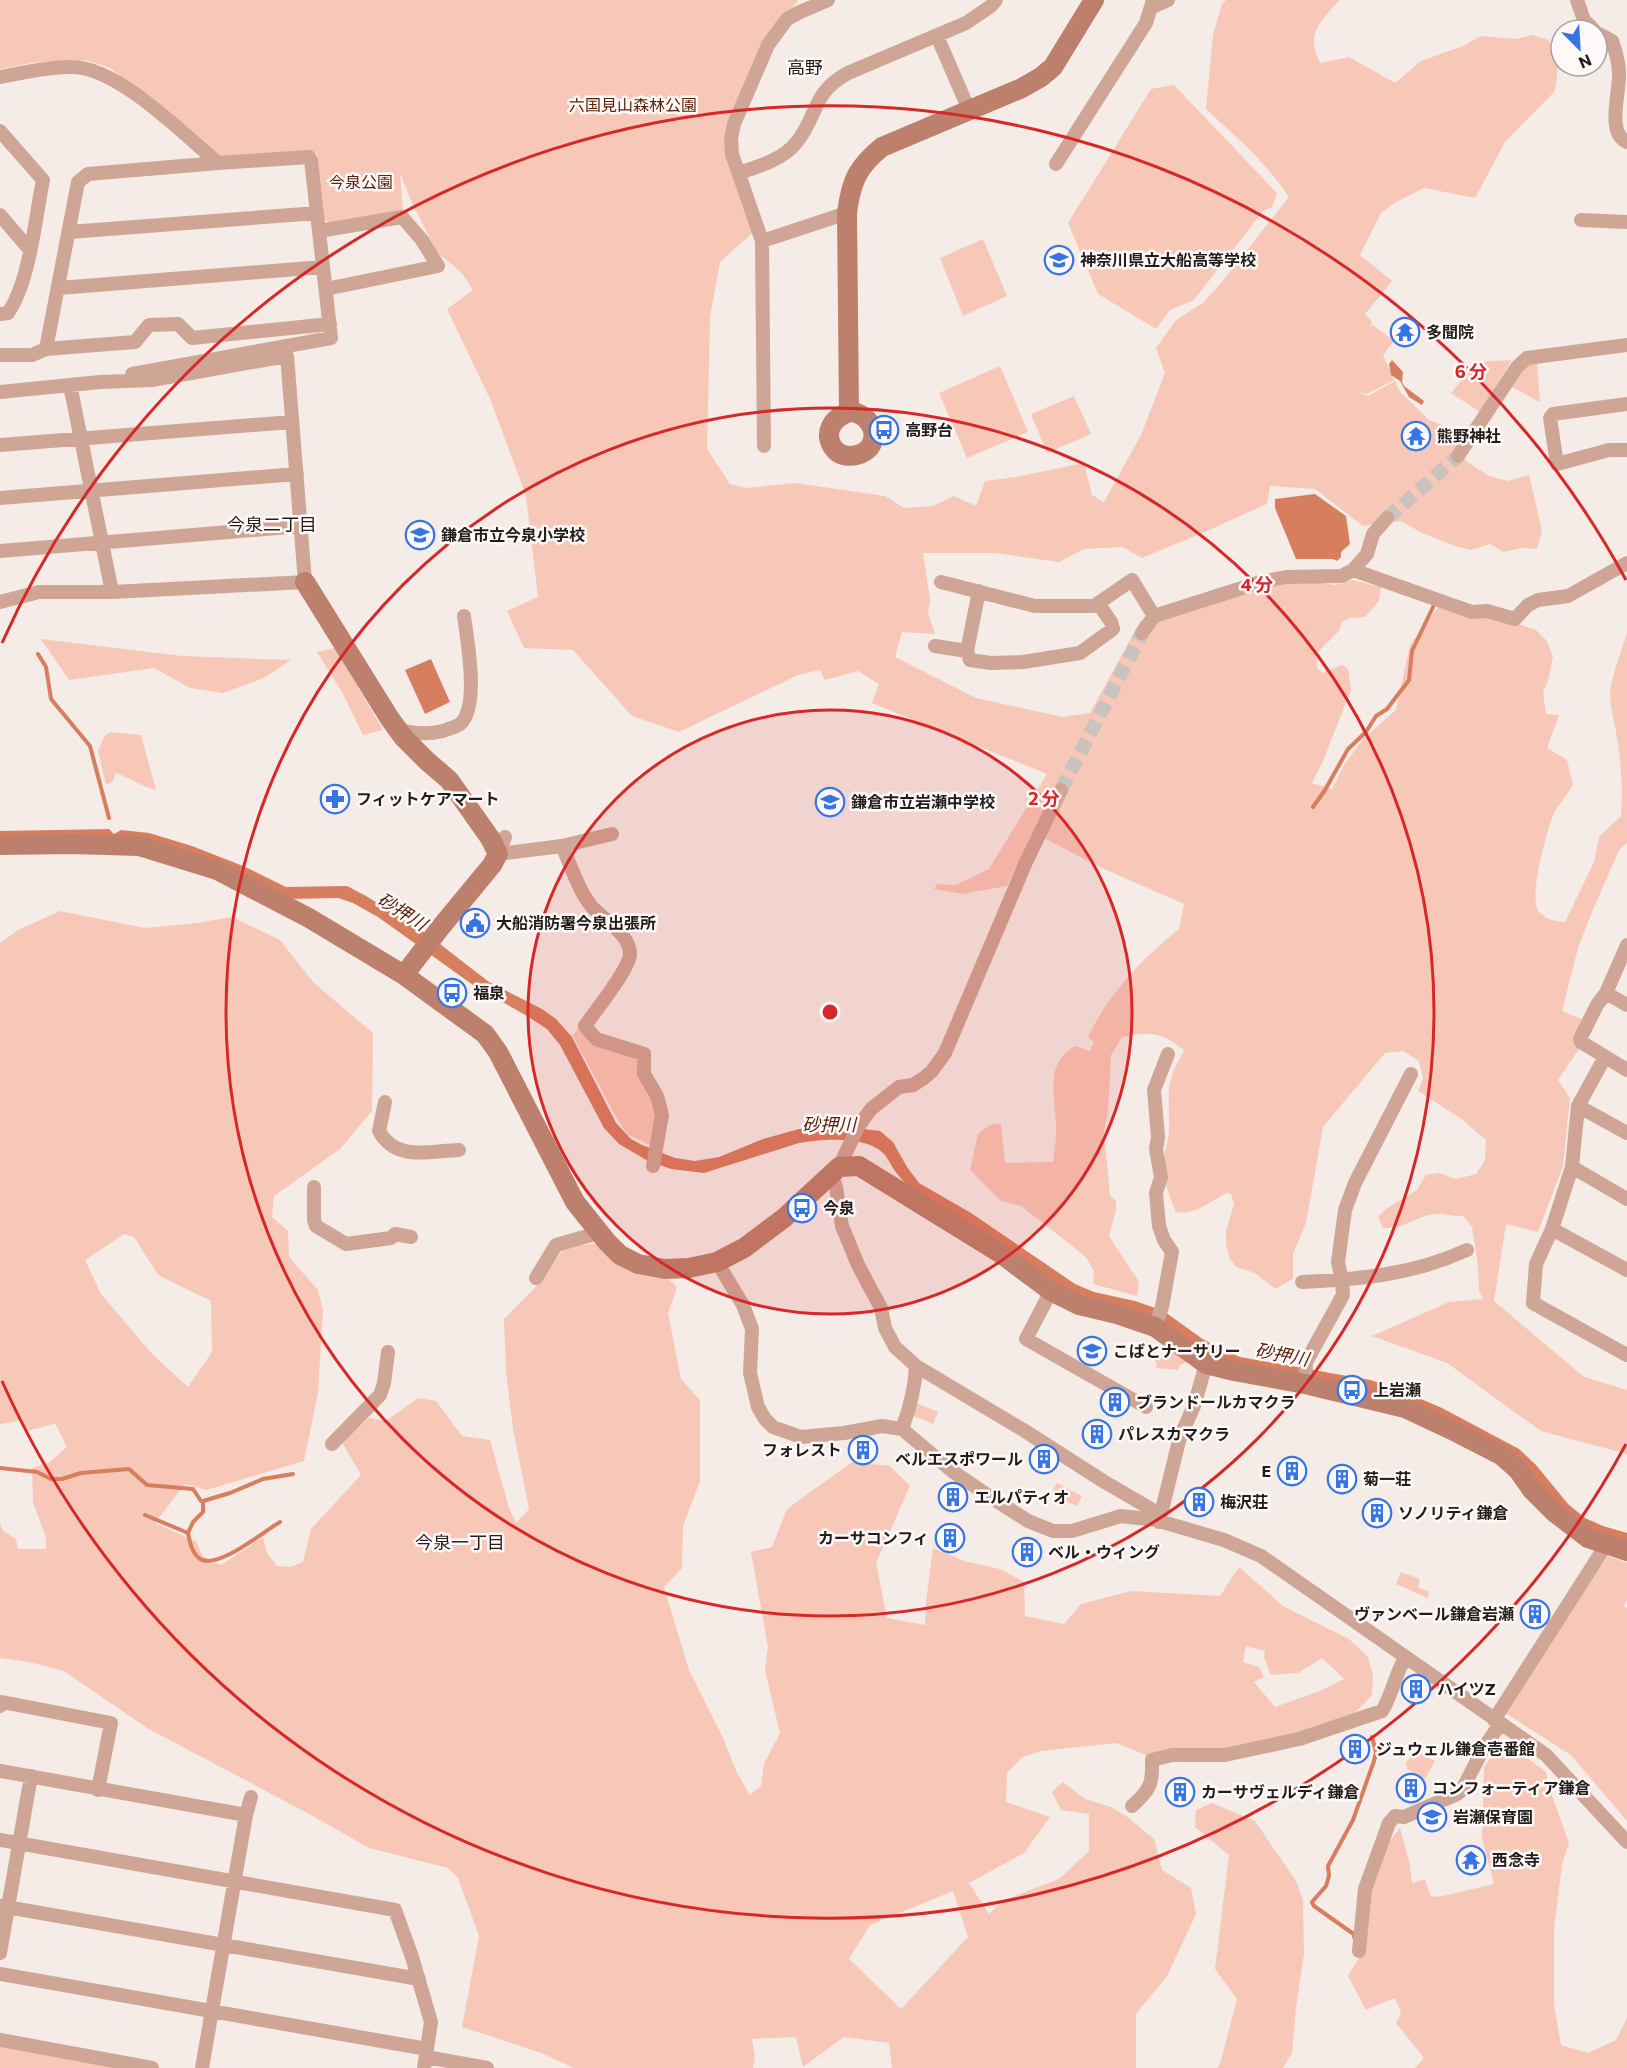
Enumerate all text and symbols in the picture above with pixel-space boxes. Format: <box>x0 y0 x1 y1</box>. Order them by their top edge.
north arrow <box>1549 18 1609 78</box>
text: N <box>1576 51 1595 73</box>
district label: 高野 <box>787 56 823 78</box>
park label: 六国見山森林公園 <box>569 95 697 114</box>
park label: 今泉公園 <box>329 172 393 191</box>
school or university icon: 神奈川県立大船高等学校 <box>1043 244 1075 276</box>
place label: 神奈川県立大船高等学校 <box>1080 250 1256 269</box>
temple icon: 多聞院 <box>1389 316 1421 348</box>
place label: 多聞院 <box>1426 322 1474 341</box>
text: 6 分 <box>1455 360 1487 382</box>
bus stop icon: 高野台 <box>868 414 900 446</box>
place label: 高野台 <box>905 420 953 439</box>
temple icon: 熊野神社 <box>1400 420 1432 452</box>
place label: 熊野神社 <box>1437 426 1501 445</box>
district label: 今泉二丁目 <box>227 513 317 535</box>
school or university icon: 鎌倉市立今泉小学校 <box>404 519 436 551</box>
place label: 鎌倉市立今泉小学校 <box>441 525 585 544</box>
text: 4 分 <box>1241 573 1273 595</box>
pharmacy icon: フィットケアマート <box>319 783 351 815</box>
school or university icon: 鎌倉市立岩瀬中学校 <box>814 786 846 818</box>
text: 2 分 <box>1028 787 1060 809</box>
place label: フィットケアマート <box>356 789 500 808</box>
place label: 鎌倉市立岩瀬中学校 <box>851 792 995 811</box>
water label: 砂押川 <box>374 888 433 936</box>
public building icon: 大船消防署今泉出張所 <box>459 907 491 939</box>
place label: 大船消防署今泉出張所 <box>496 913 656 932</box>
bus stop icon: 福泉 <box>436 977 468 1009</box>
place label: 福泉 <box>473 983 505 1002</box>
centre of rings <box>820 1002 840 1022</box>
water label: 砂押川 <box>802 1113 858 1135</box>
bus stop icon: 今泉 <box>786 1192 818 1224</box>
place label: 今泉 <box>823 1198 855 1217</box>
school or university icon: こばとナーサリー <box>1076 1335 1108 1367</box>
water label: 砂押川 <box>1254 1338 1313 1370</box>
place label: こばとナーサリー <box>1113 1341 1241 1360</box>
bus stop icon: 上岩瀬 <box>1336 1374 1368 1406</box>
place label: 上岩瀬 <box>1373 1380 1421 1399</box>
building icon: ブランドールカマクラ <box>1099 1386 1131 1418</box>
place label: ブランドールカマクラ <box>1136 1392 1296 1411</box>
building icon: パレスカマクラ <box>1081 1418 1113 1450</box>
place label: パレスカマクラ <box>1118 1424 1230 1443</box>
building icon: フォレスト <box>847 1434 879 1466</box>
place label: フォレスト <box>762 1440 842 1459</box>
building icon: ベルエスポワール <box>1028 1443 1060 1475</box>
place label: ベルエスポワール <box>895 1449 1023 1468</box>
building icon: E <box>1276 1455 1308 1487</box>
place label: E <box>1261 1461 1271 1480</box>
building icon: 菊一荘 <box>1326 1463 1358 1495</box>
place label: 菊一荘 <box>1363 1469 1411 1488</box>
building icon: エルパティオ <box>937 1481 969 1513</box>
building icon: 梅沢荘 <box>1183 1486 1215 1518</box>
place label: エルパティオ <box>974 1487 1069 1506</box>
place label: 梅沢荘 <box>1220 1492 1268 1511</box>
building icon: ソノリティ鎌倉 <box>1361 1497 1393 1529</box>
place label: ソノリティ鎌倉 <box>1398 1503 1509 1522</box>
building icon: カーサコンフィ <box>934 1522 966 1554</box>
place label: カーサコンフィ <box>818 1528 929 1547</box>
district label: 今泉一丁目 <box>415 1531 505 1553</box>
building icon: ベル・ウィング <box>1011 1536 1043 1568</box>
place label: ベル・ウィング <box>1048 1542 1160 1561</box>
building icon: ヴァンベール鎌倉岩瀬 <box>1519 1598 1551 1630</box>
place label: ヴァンベール鎌倉岩瀬 <box>1354 1604 1514 1623</box>
building icon: ハイツZ <box>1400 1673 1432 1705</box>
place label: ハイツZ <box>1437 1679 1496 1698</box>
building icon: ジュウェル鎌倉壱番館 <box>1339 1733 1371 1765</box>
place label: ジュウェル鎌倉壱番館 <box>1376 1739 1535 1758</box>
building icon: コンフォーティア鎌倉 <box>1395 1772 1427 1804</box>
building icon: カーサヴェルディ鎌倉 <box>1164 1776 1196 1808</box>
place label: コンフォーティア鎌倉 <box>1432 1778 1591 1797</box>
place label: カーサヴェルディ鎌倉 <box>1201 1782 1360 1801</box>
school or university icon: 岩瀬保育園 <box>1416 1801 1448 1833</box>
place label: 岩瀬保育園 <box>1453 1807 1533 1826</box>
temple icon: 西念寺 <box>1455 1844 1487 1876</box>
place label: 西念寺 <box>1492 1850 1540 1869</box>

